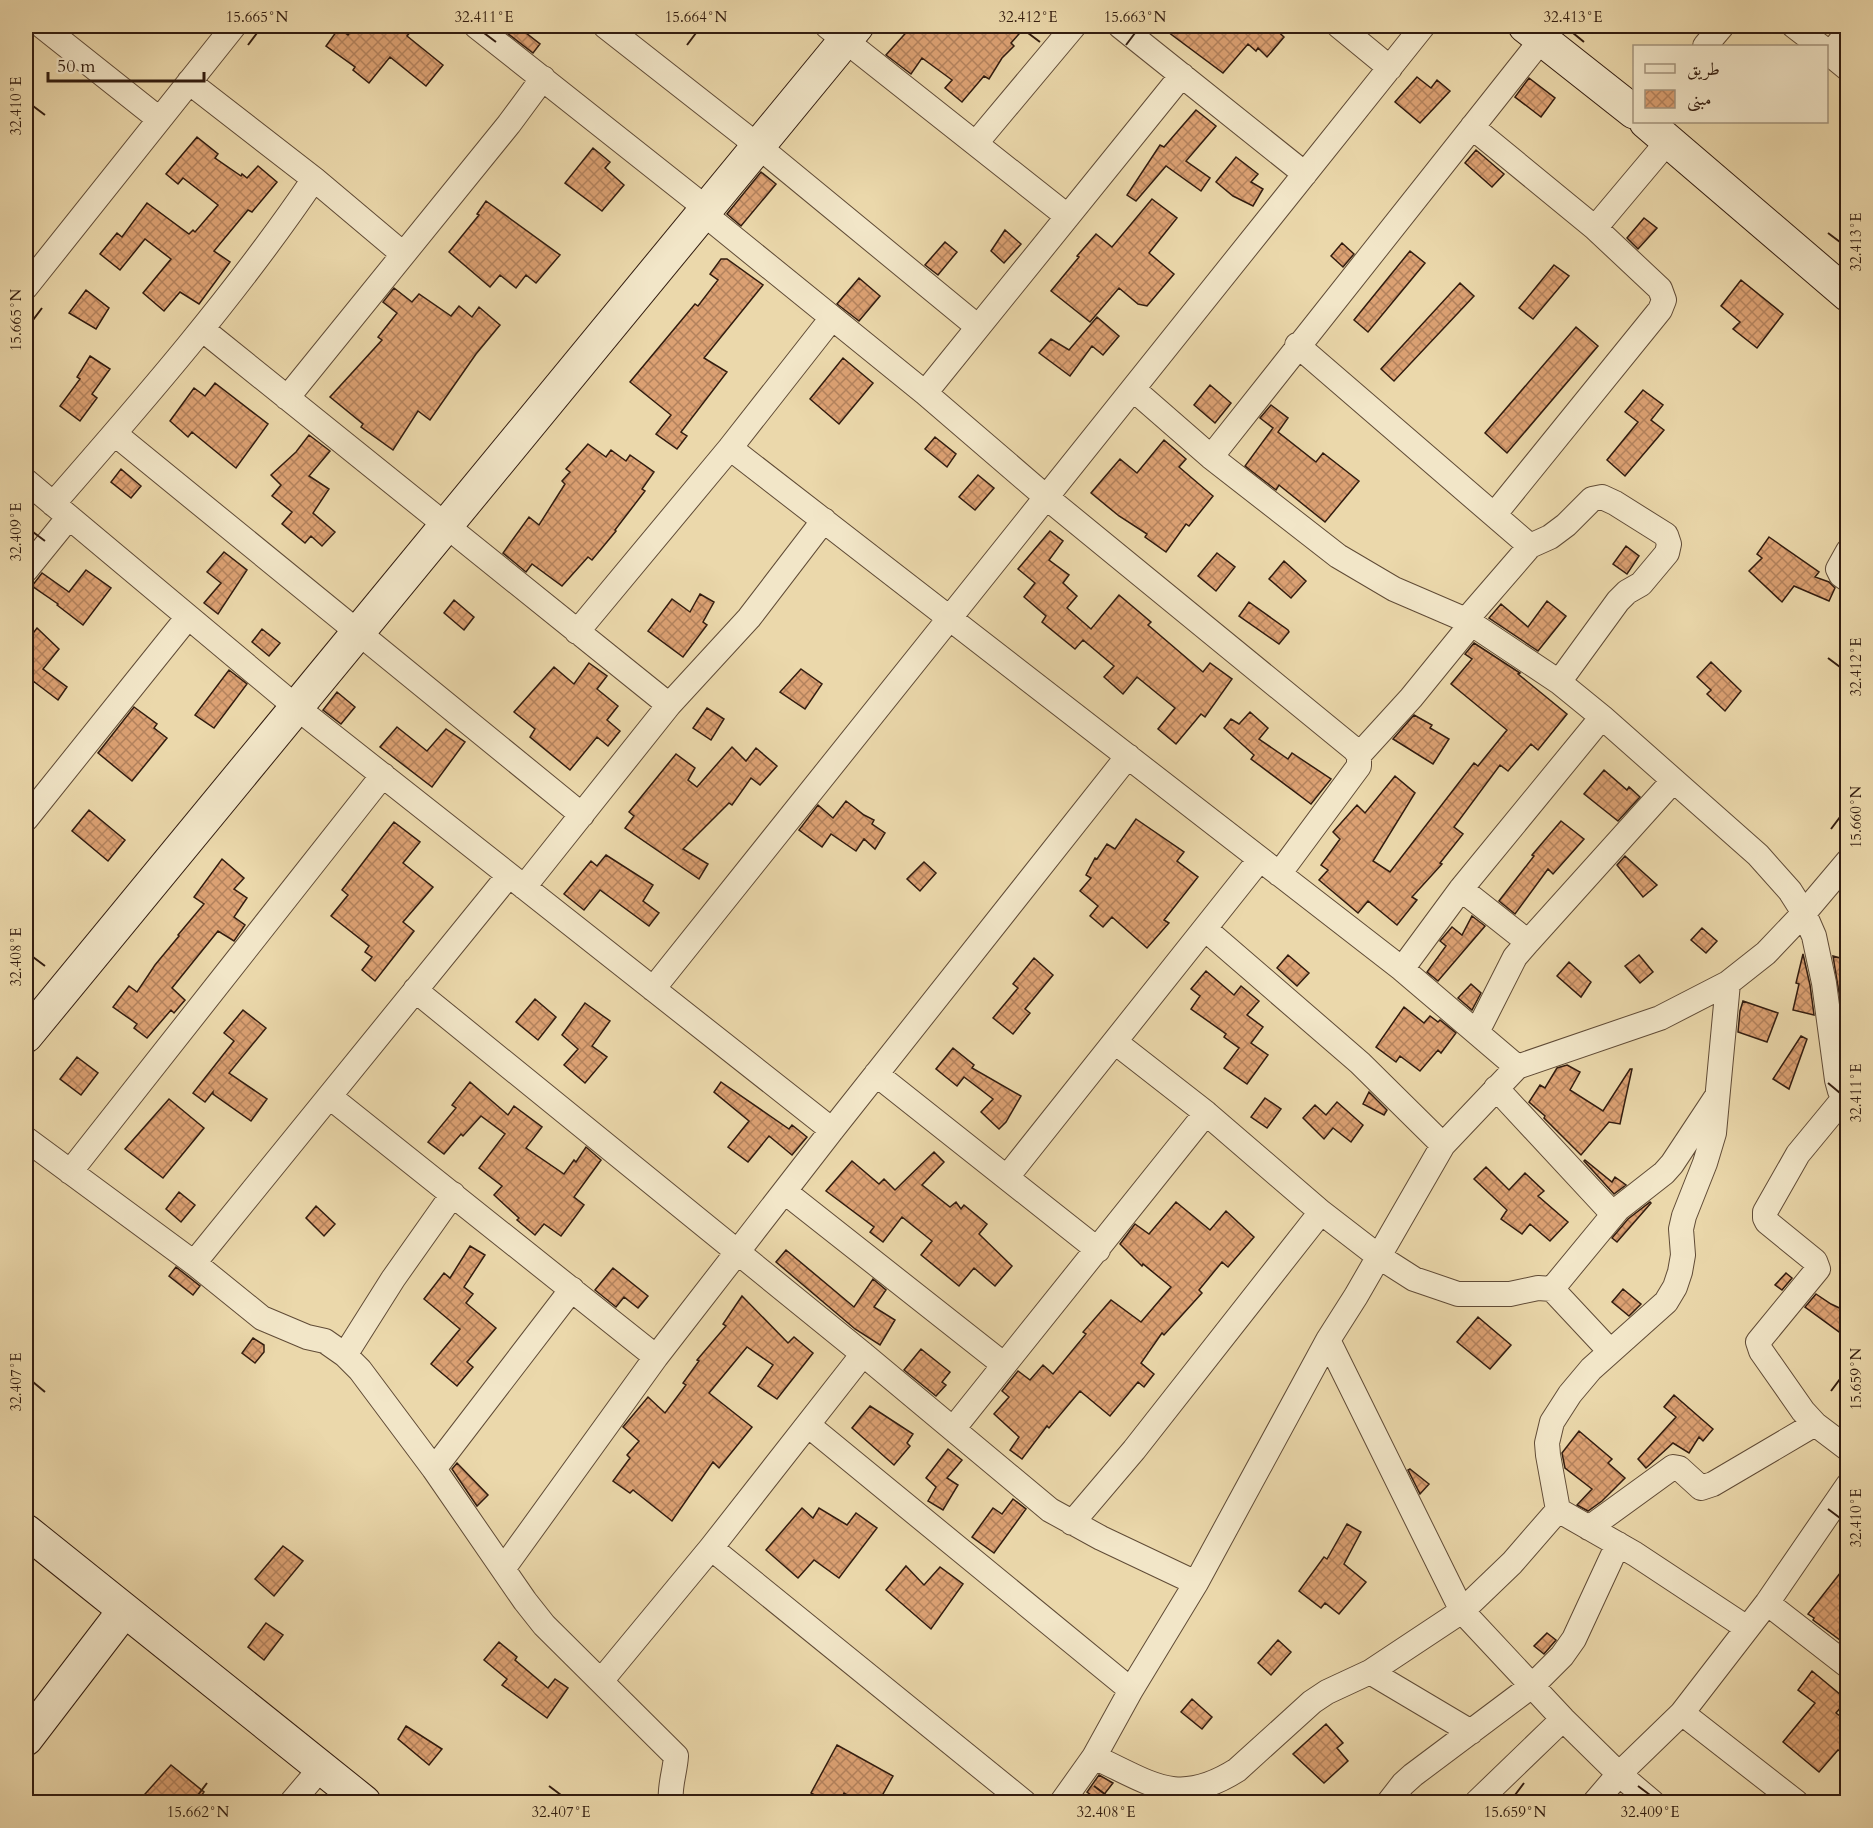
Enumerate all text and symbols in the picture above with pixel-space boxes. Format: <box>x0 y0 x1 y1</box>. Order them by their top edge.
text: 15.665°N <box>226 7 289 27</box>
text: 32.411°E <box>454 7 514 27</box>
text: 15.664°N <box>665 7 728 27</box>
text: 32.412°E <box>998 7 1058 27</box>
text: 15.663°N <box>1104 7 1167 27</box>
text: 32.413°E <box>1543 7 1603 27</box>
scale bar <box>48 45 204 83</box>
legend <box>1633 45 1828 123</box>
text: 50 m <box>57 54 96 79</box>
text: طريق <box>1687 57 1720 82</box>
text: 32.410°E <box>6 76 26 136</box>
text: مبنى <box>1687 87 1712 112</box>
text: 32.413°E <box>1846 212 1866 272</box>
text: 15.665°N <box>6 288 26 351</box>
text: 32.409°E <box>6 502 26 562</box>
text: 32.412°E <box>1846 637 1866 697</box>
text: 15.660°N <box>1846 785 1866 848</box>
text: 32.408°E <box>6 927 26 987</box>
text: 32.411°E <box>1846 1063 1866 1123</box>
text: 15.659°N <box>1846 1347 1866 1410</box>
text: 32.407°E <box>6 1352 26 1412</box>
text: 32.410°E <box>1846 1488 1866 1548</box>
text: 15.662°N <box>167 1802 230 1822</box>
text: 32.407°E <box>531 1802 591 1822</box>
text: 32.408°E <box>1076 1802 1136 1822</box>
text: 15.659°N <box>1484 1802 1547 1822</box>
text: 32.409°E <box>1620 1802 1680 1822</box>

